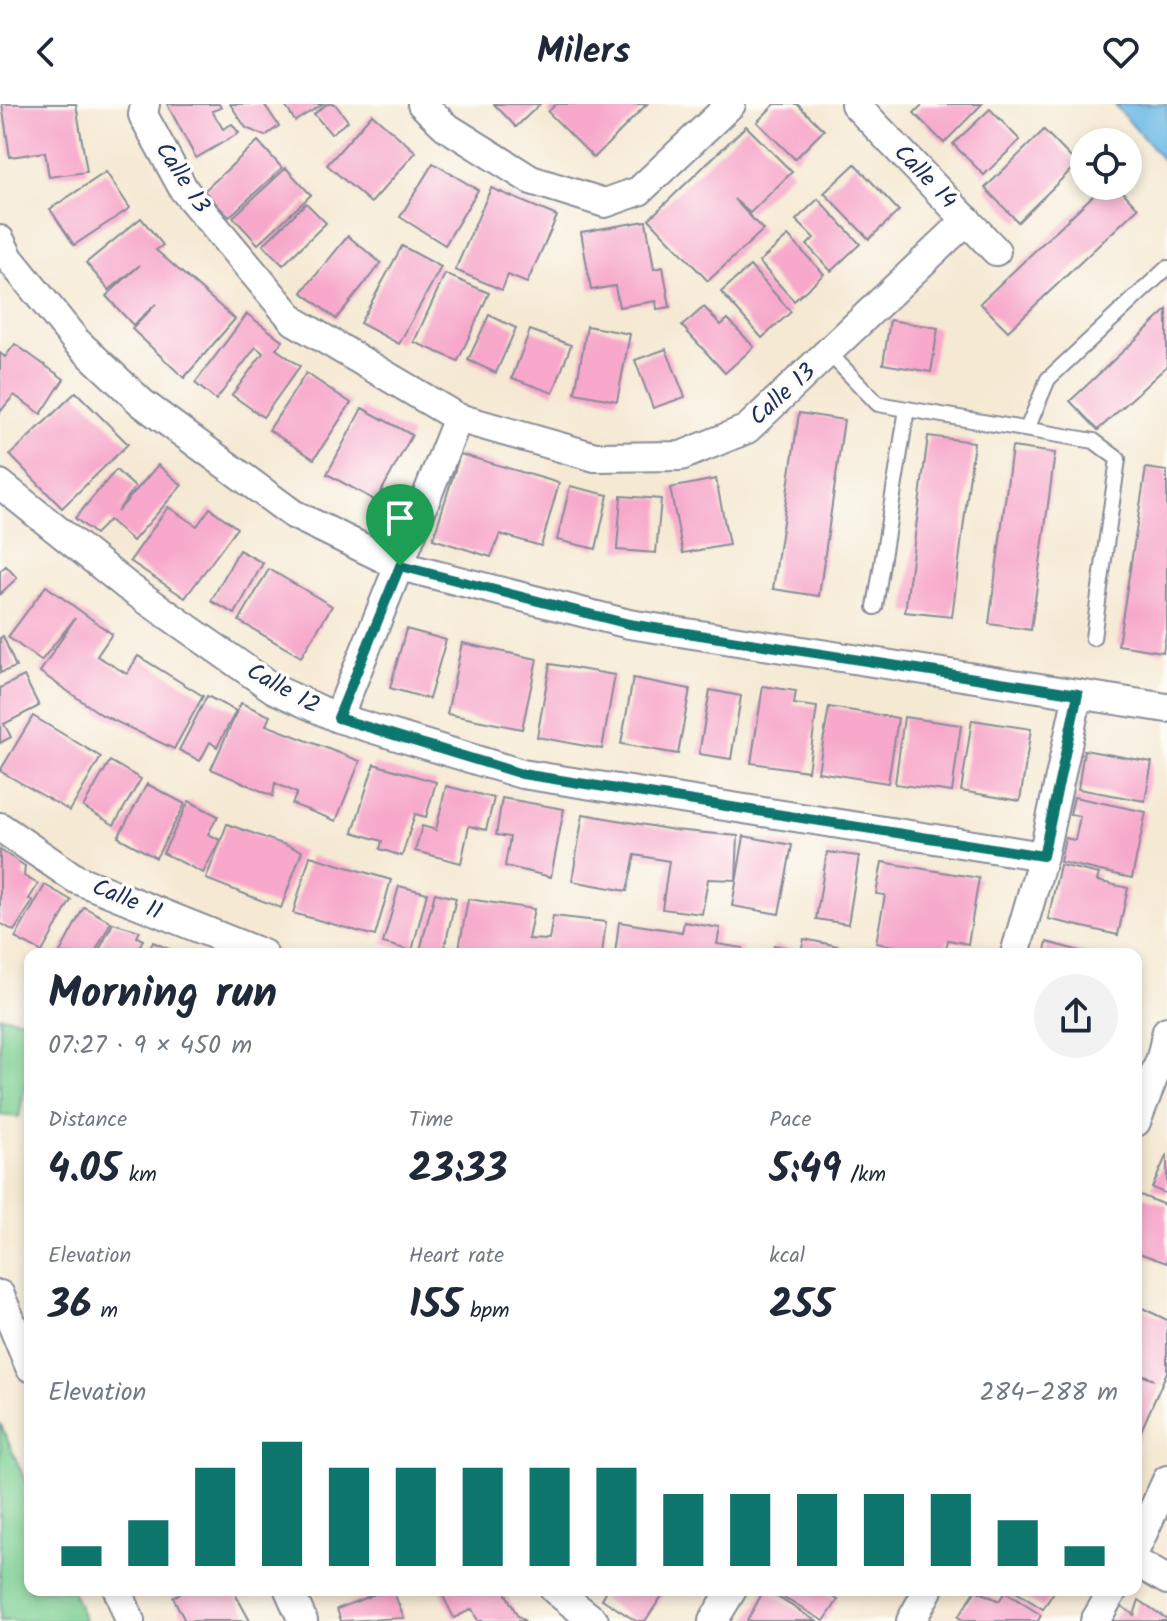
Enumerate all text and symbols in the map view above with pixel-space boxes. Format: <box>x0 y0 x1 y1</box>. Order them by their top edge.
text: Milers <box>537 24 630 81</box>
icon: back <box>24 30 68 74</box>
icon: heart <box>1099 30 1143 74</box>
map controls <box>1070 128 1142 200</box>
button: locate <box>1070 128 1142 200</box>
street label: Calle 13 <box>144 134 220 222</box>
street label: Calle 14 <box>884 135 966 219</box>
street label: Calle 13 <box>741 354 825 436</box>
pin <box>366 484 434 566</box>
icon: arrive <box>378 496 422 540</box>
street label: Calle 12 <box>239 653 327 725</box>
street label: Calle 11 <box>86 868 168 932</box>
text: Morning run <box>48 960 277 1030</box>
button: share <box>1034 974 1118 1058</box>
text: 07:27 · 9 × 450 m <box>48 1025 252 1067</box>
text: Distance <box>48 1103 127 1138</box>
text: Time <box>409 1103 453 1138</box>
text: Pace <box>769 1103 811 1138</box>
text: 4.05 <box>48 1138 120 1202</box>
text: 23:33 <box>409 1138 507 1202</box>
text: 5:49 <box>769 1138 841 1202</box>
text: km <box>120 1158 157 1193</box>
text: /km <box>841 1158 886 1193</box>
text: Elevation <box>48 1239 131 1274</box>
text: Heart rate <box>409 1239 504 1274</box>
text: kcal <box>769 1239 805 1274</box>
text: 36 <box>48 1274 92 1338</box>
text: 155 <box>409 1274 461 1338</box>
text: 255 <box>769 1274 833 1338</box>
text: m <box>92 1294 118 1329</box>
text: bpm <box>461 1294 510 1329</box>
text: Elevation <box>48 1372 146 1414</box>
text: 284–288 m <box>980 1372 1118 1414</box>

